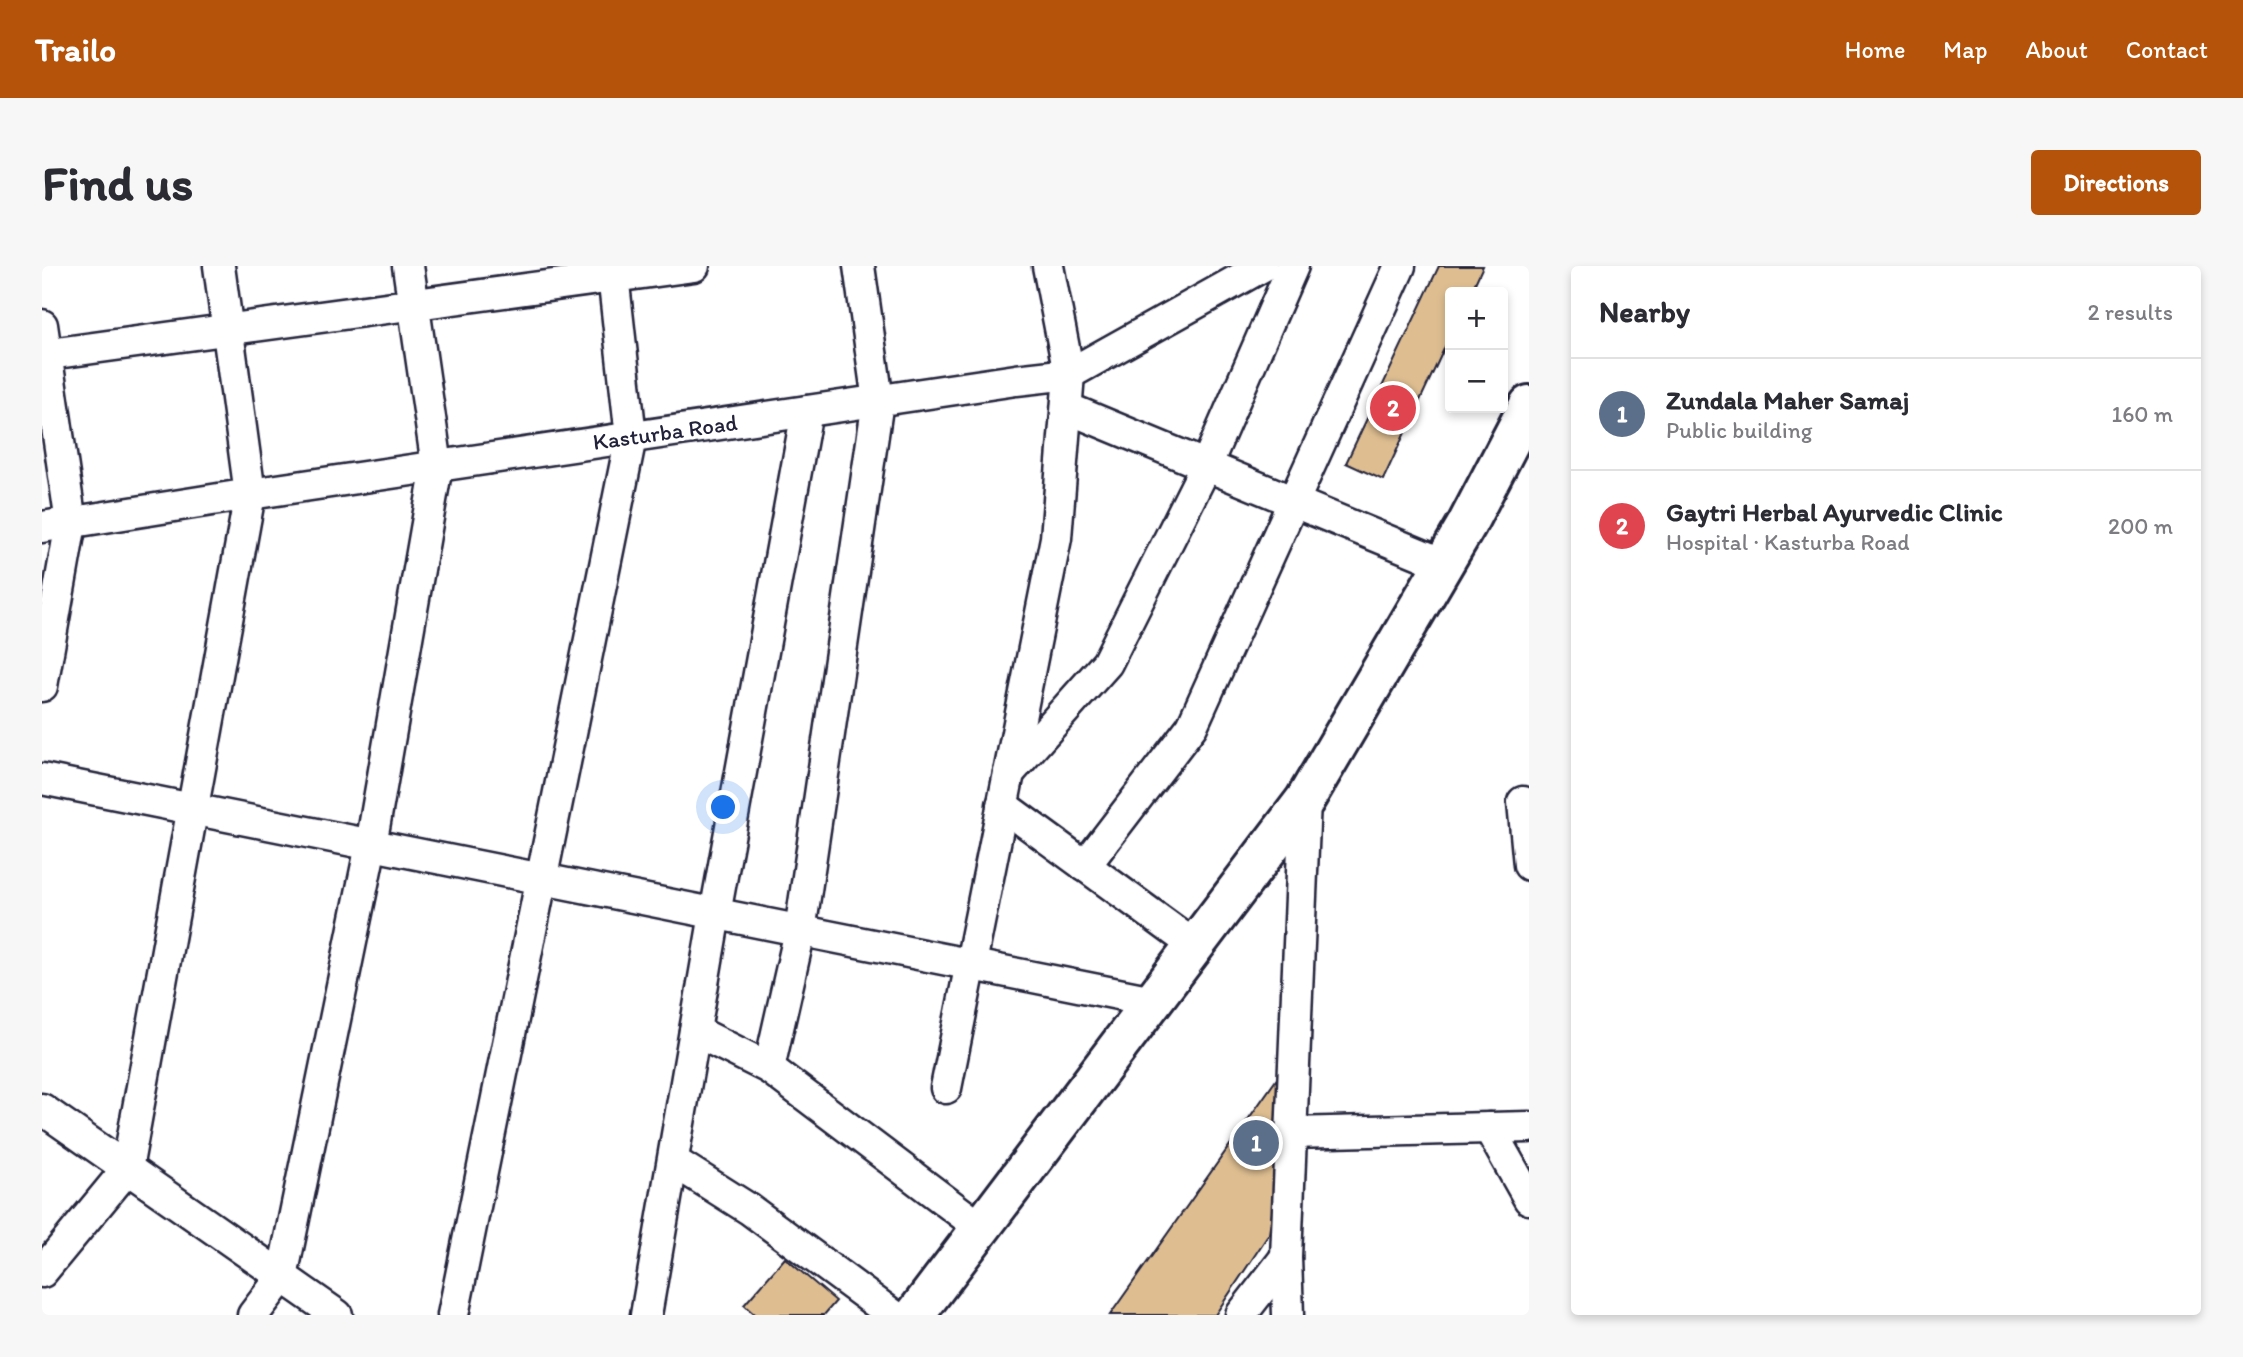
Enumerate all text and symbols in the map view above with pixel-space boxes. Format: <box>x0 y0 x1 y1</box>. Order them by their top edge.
text: Trailo <box>35 30 116 69</box>
text: Home <box>1845 35 1905 64</box>
text: Map <box>1943 35 1987 64</box>
text: About <box>2025 35 2088 64</box>
text: Contact <box>2126 35 2208 64</box>
button: Directions <box>2031 150 2201 215</box>
text: Find us <box>42 153 193 212</box>
map controls <box>1445 287 1508 413</box>
button: + <box>1445 287 1508 350</box>
text: Nearby <box>1599 293 1690 330</box>
text: 2 results <box>2087 298 2173 326</box>
button: − <box>1445 350 1508 413</box>
pin: 2 <box>1370 382 1416 434</box>
text: Zundala Maher Samaj <box>1666 384 1909 416</box>
text: 1 <box>1617 400 1627 428</box>
text: 160 m <box>2111 400 2173 428</box>
street label: Kasturba Road <box>591 408 739 456</box>
text: Public building <box>1666 416 1812 444</box>
text: Gaytri Herbal Ayurvedic Clinic <box>1666 496 2003 528</box>
text: 2 <box>1616 512 1628 540</box>
text: 200 m <box>2108 512 2173 540</box>
text: Hospital · Kasturba Road <box>1666 528 1910 556</box>
your location <box>706 790 740 824</box>
pin: 1 <box>1233 1117 1279 1169</box>

